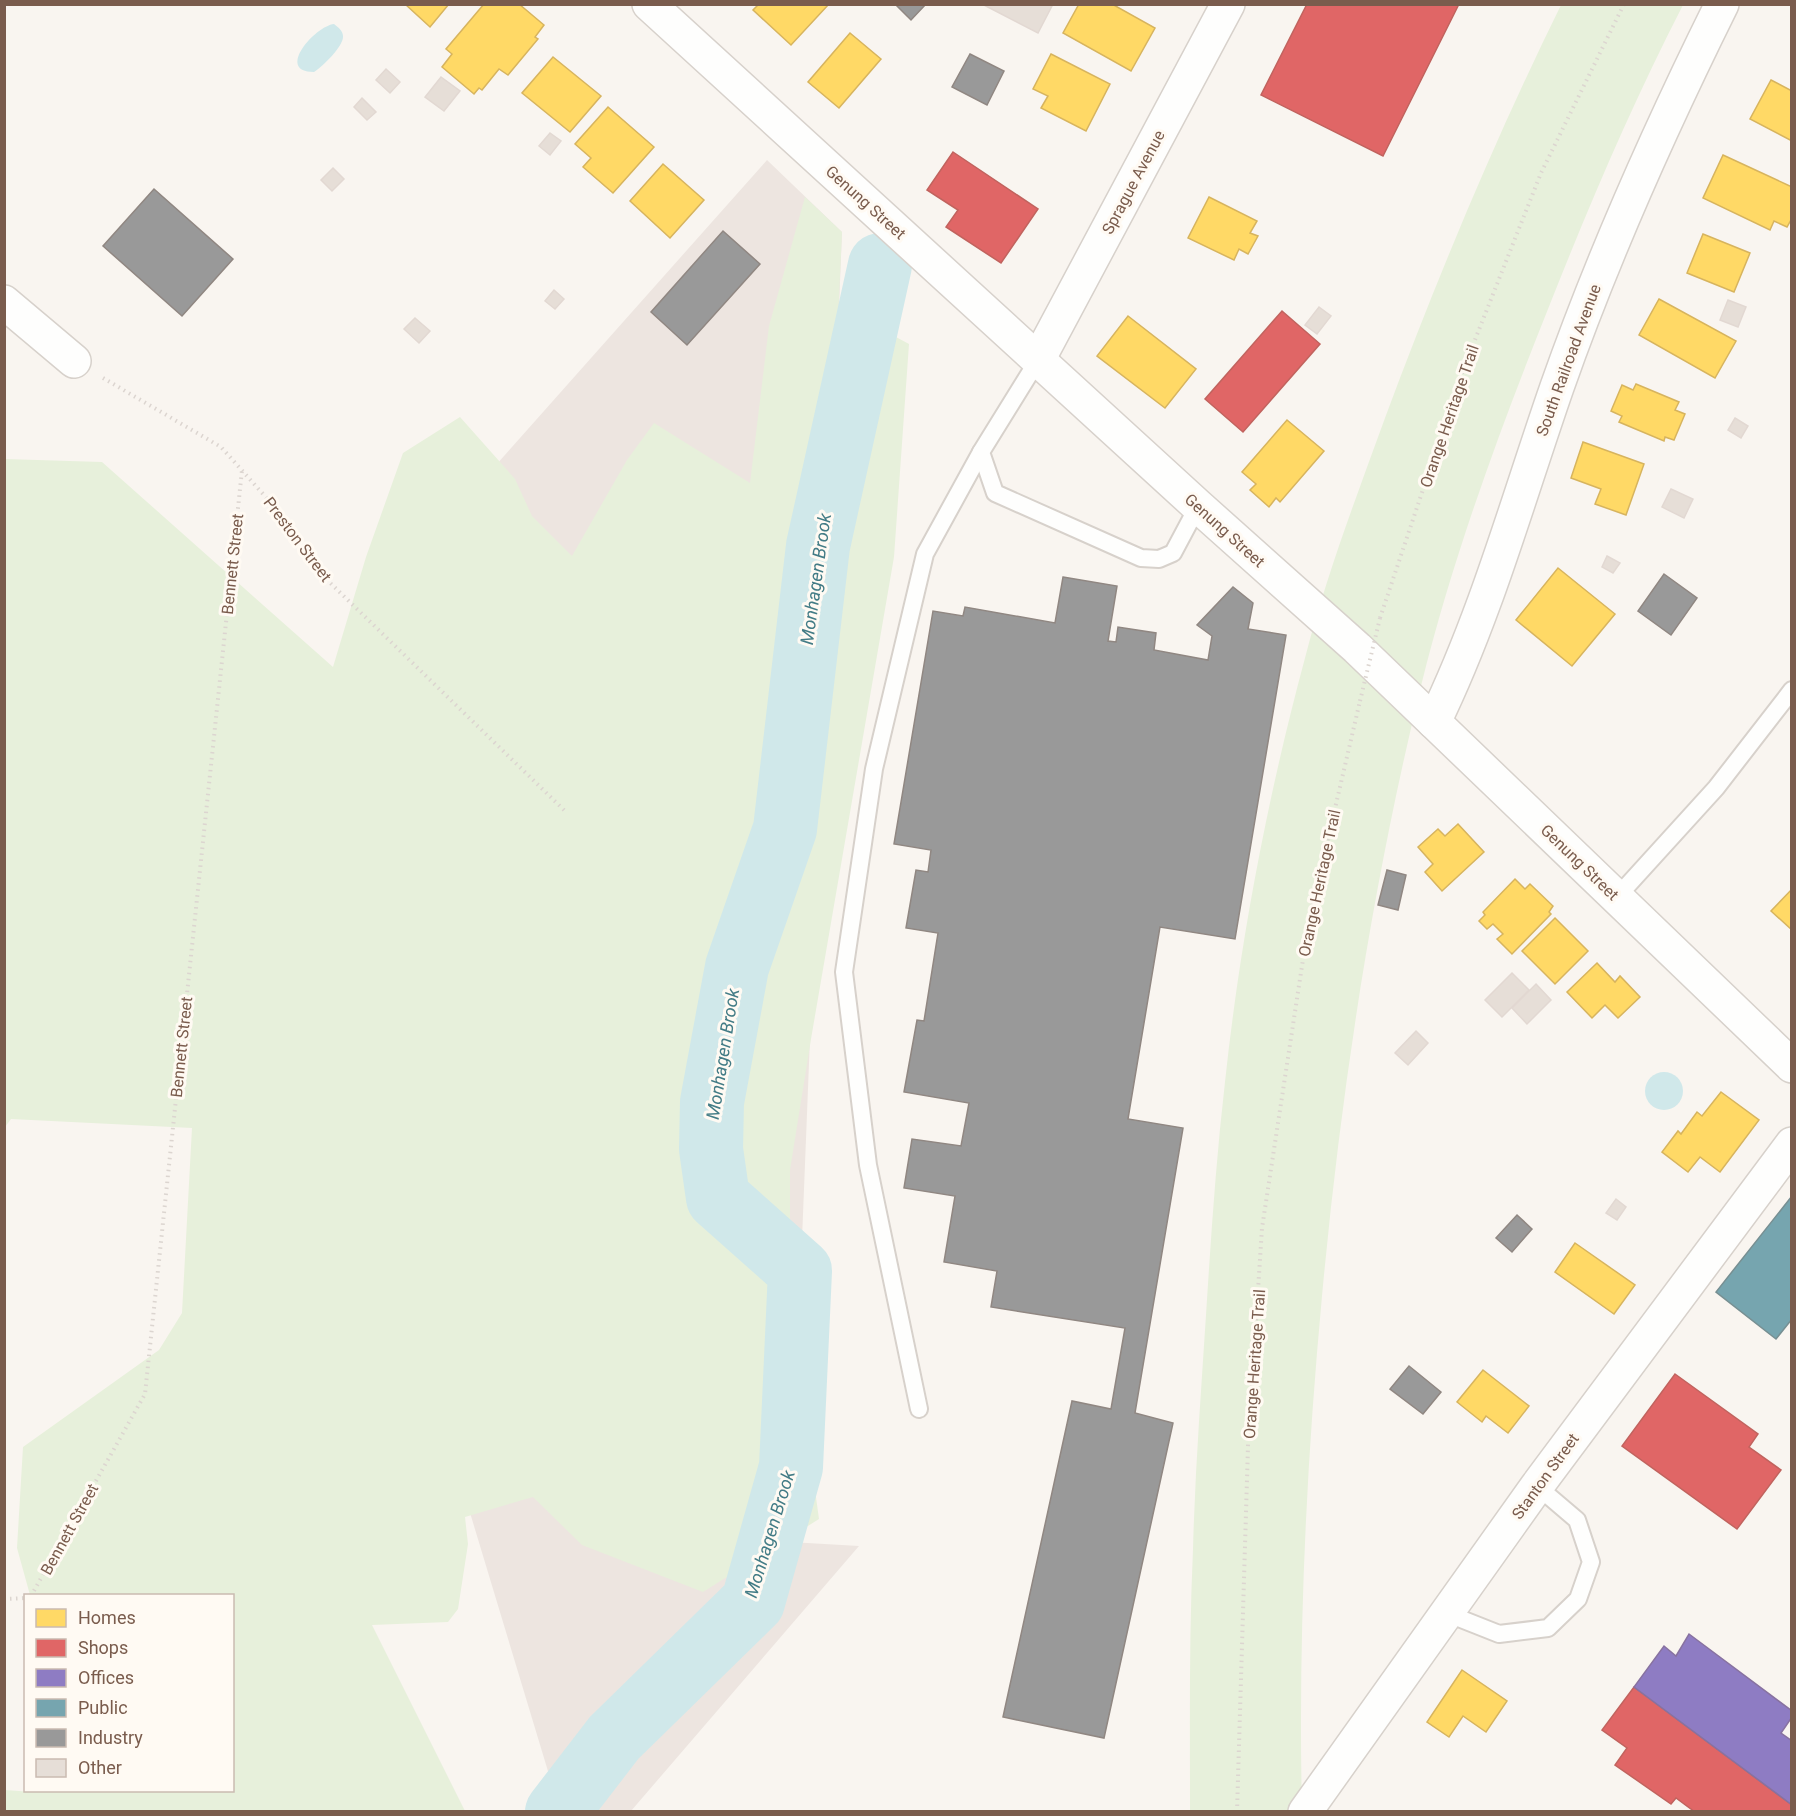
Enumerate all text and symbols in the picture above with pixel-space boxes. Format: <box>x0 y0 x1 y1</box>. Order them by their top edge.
street label: Sprague Avenue <box>1098 127 1169 237</box>
street label: Genung Street <box>822 162 910 243</box>
street label: South Railroad Avenue <box>1532 282 1605 439</box>
street label: Orange Heritage Trail <box>1416 342 1483 490</box>
street label: Genung Street <box>1181 490 1269 571</box>
street label: Preston Street <box>260 493 336 585</box>
water label: Monhagen Brook <box>796 511 835 646</box>
street label: Bennett Street <box>218 513 247 615</box>
street label: Orange Heritage Trail <box>1295 808 1344 958</box>
street label: Genung Street <box>1537 820 1623 904</box>
water label: Monhagen Brook <box>702 986 743 1121</box>
street label: Bennett Street <box>167 996 196 1098</box>
street label: Orange Heritage Trail <box>1240 1289 1269 1439</box>
street label: Stanton Street <box>1508 1430 1583 1523</box>
water label: Monhagen Brook <box>740 1466 799 1600</box>
street label: Bennett Street <box>37 1480 102 1578</box>
legend <box>24 1594 234 1792</box>
text: Homes <box>78 1607 136 1628</box>
text: Shops <box>78 1637 128 1658</box>
text: Offices <box>78 1667 134 1688</box>
text: Public <box>78 1697 128 1718</box>
text: Industry <box>78 1727 143 1748</box>
text: Other <box>78 1757 122 1778</box>

